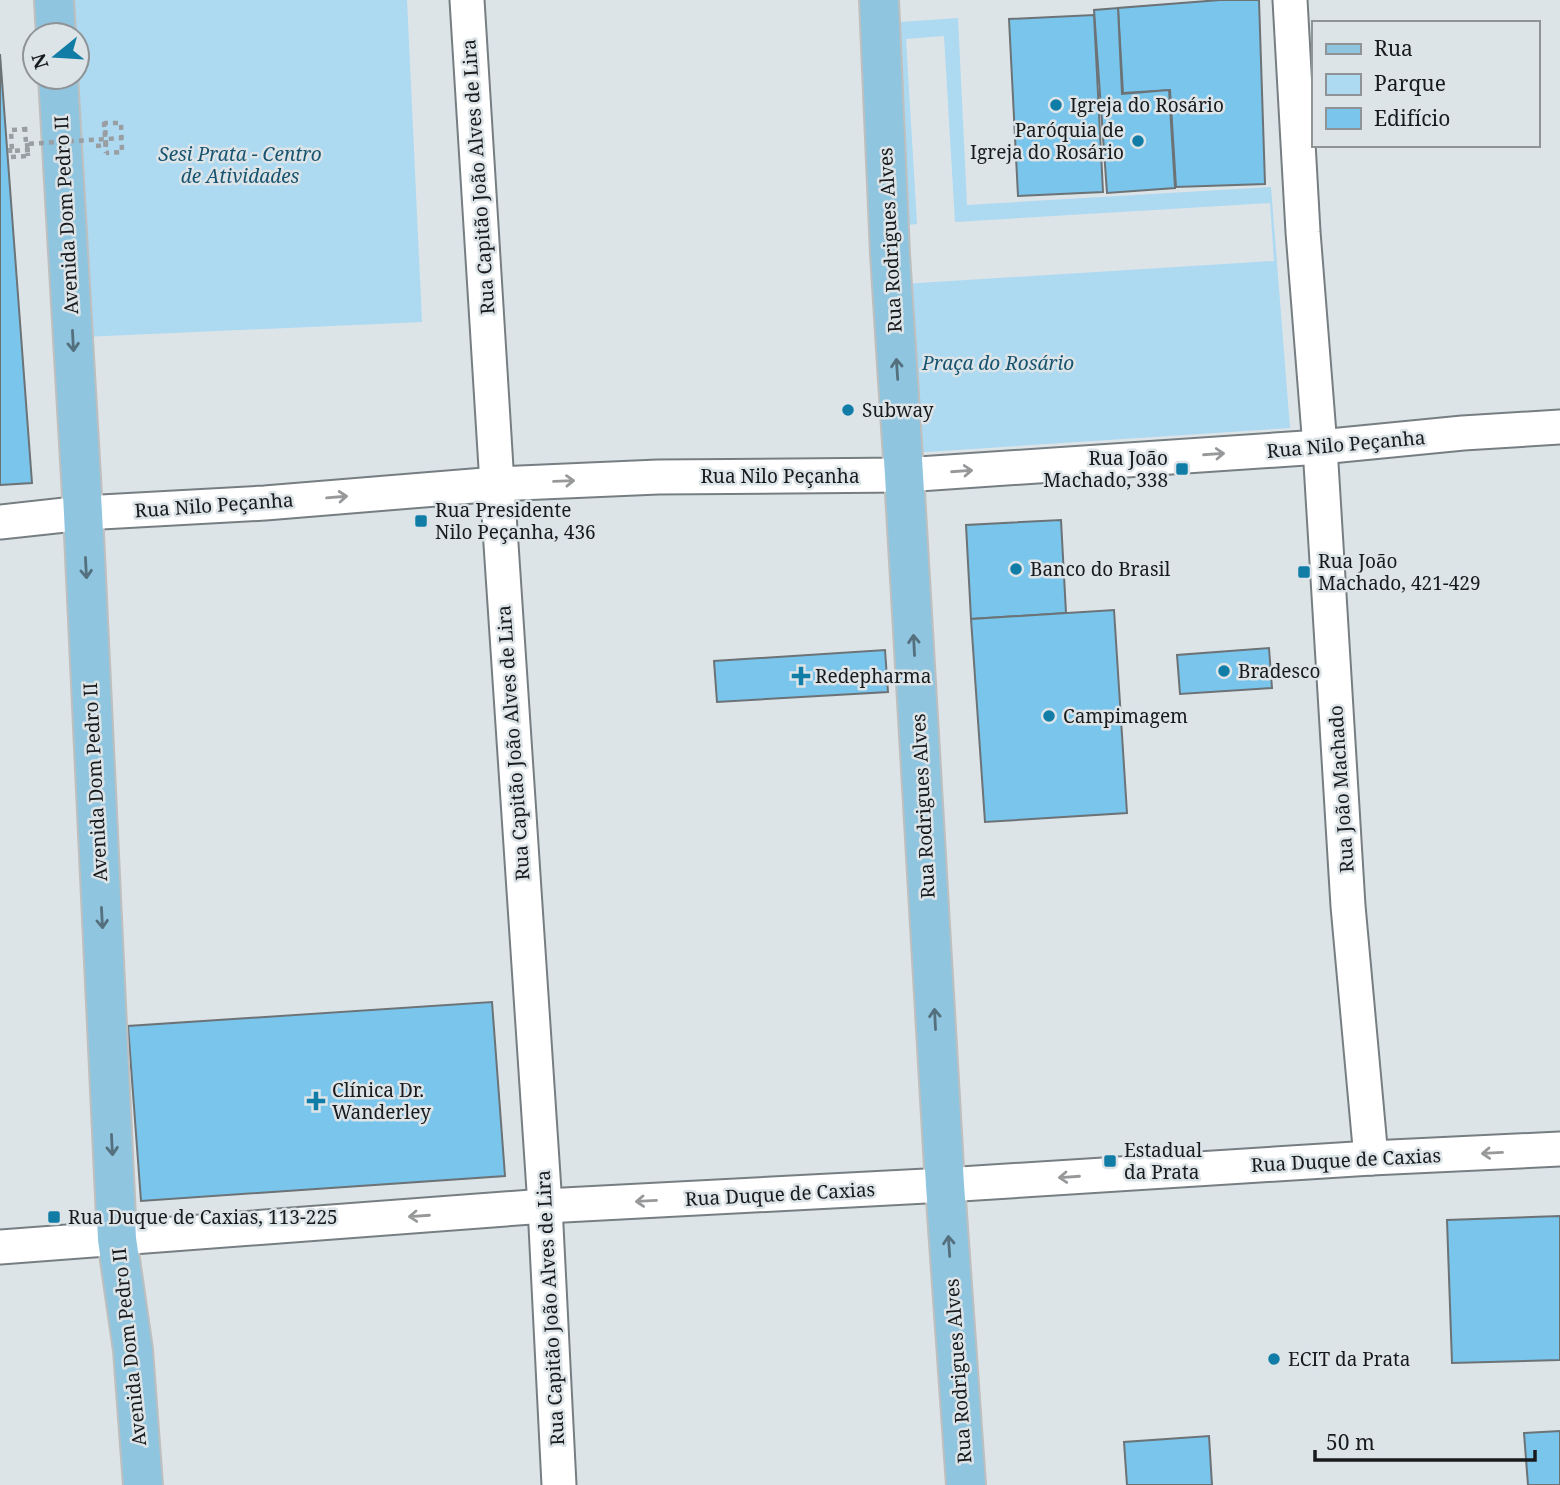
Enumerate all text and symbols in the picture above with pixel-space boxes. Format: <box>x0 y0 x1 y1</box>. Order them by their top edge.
north arrow <box>21 21 91 91</box>
legend <box>1312 21 1539 147</box>
text: Rua <box>1374 34 1413 62</box>
street label: Rua Capitão João Alves de Lira <box>455 39 501 315</box>
text: N <box>25 50 55 72</box>
text: Parque <box>1374 69 1446 97</box>
place label: Igreja do Rosário <box>1070 92 1224 118</box>
marker: Igreja do Rosário <box>1048 97 1064 113</box>
text: Edifício <box>1374 104 1450 132</box>
street label: Avenida Dom Pedro II <box>48 115 84 315</box>
place label: Paróquia de Igreja do Rosário <box>970 117 1124 165</box>
marker: Paróquia de Igreja do Rosário <box>1130 133 1146 149</box>
park label: Sesi Prata - Centro de Atividades <box>158 141 322 189</box>
street label: Rua Rodrigues Alves <box>872 147 908 333</box>
one-way arrow <box>67 329 80 352</box>
park label: Praça do Rosário <box>921 350 1074 376</box>
one-way arrow <box>890 358 903 381</box>
place label: Subway <box>862 397 934 423</box>
marker: Subway <box>840 402 856 418</box>
street label: Rua Nilo Peçanha <box>1266 424 1426 464</box>
place label: Rua João Machado, 338 <box>1043 445 1168 493</box>
one-way arrow <box>1202 448 1225 461</box>
marker: Rua João Machado, 338 <box>1174 461 1190 477</box>
street label: Rua Nilo Peçanha <box>700 463 860 489</box>
one-way arrow <box>951 464 973 477</box>
one-way arrow <box>552 474 575 487</box>
street label: Rua Nilo Peçanha <box>134 486 294 524</box>
one-way arrow <box>325 490 348 503</box>
place label: Rua Presidente Nilo Peçanha, 436 <box>435 497 596 545</box>
marker: Rua Presidente Nilo Peçanha, 436 <box>413 513 429 529</box>
place label: Rua João Machado, 421-429 <box>1318 548 1481 596</box>
one-way arrow <box>79 556 92 579</box>
place label: Banco do Brasil <box>1030 556 1171 582</box>
marker: Banco do Brasil <box>1008 561 1024 577</box>
marker: Rua João Machado, 421-429 <box>1296 564 1312 580</box>
street label: Rua Capitão João Alves de Lira <box>490 605 536 881</box>
one-way arrow <box>907 634 920 657</box>
place label: Bradesco <box>1238 658 1320 684</box>
place label: Redepharma <box>815 663 932 689</box>
marker: Bradesco <box>1216 663 1232 679</box>
marker: Redepharma <box>793 668 809 684</box>
street label: Avenida Dom Pedro II <box>77 682 113 882</box>
place label: Campimagem <box>1063 703 1188 729</box>
street label: Rua João Machado <box>1322 704 1360 874</box>
marker: Campimagem <box>1041 708 1057 724</box>
street label: Rua Rodrigues Alves <box>905 713 941 899</box>
one-way arrow <box>95 906 108 929</box>
one-way arrow <box>929 1008 942 1031</box>
place label: Clínica Dr. Wanderley <box>332 1077 431 1125</box>
marker: Clínica Dr. Wanderley <box>306 1091 326 1111</box>
one-way arrow <box>106 1133 119 1156</box>
place label: Estadual da Prata <box>1124 1137 1202 1185</box>
street label: Rua Duque de Caxias <box>1250 1142 1442 1178</box>
one-way arrow <box>1481 1146 1504 1159</box>
marker: Estadual da Prata <box>1102 1153 1118 1169</box>
street label: Rua Capitão João Alves de Lira <box>530 1170 570 1446</box>
one-way arrow <box>1058 1171 1081 1184</box>
street label: Rua Duque de Caxias <box>684 1176 876 1212</box>
one-way arrow <box>635 1195 658 1208</box>
place label: Rua Duque de Caxias, 113-225 <box>68 1204 338 1230</box>
marker: Rua Duque de Caxias, 113-225 <box>46 1209 62 1225</box>
one-way arrow <box>408 1210 431 1223</box>
one-way arrow <box>943 1235 956 1258</box>
street label: Avenida Dom Pedro II <box>106 1247 152 1447</box>
street label: Rua Rodrigues Alves <box>939 1278 977 1464</box>
place label: ECIT da Prata <box>1288 1346 1411 1372</box>
marker: ECIT da Prata <box>1266 1351 1282 1367</box>
scale bar <box>1315 1418 1536 1462</box>
text: 50 m <box>1326 1428 1375 1456</box>

